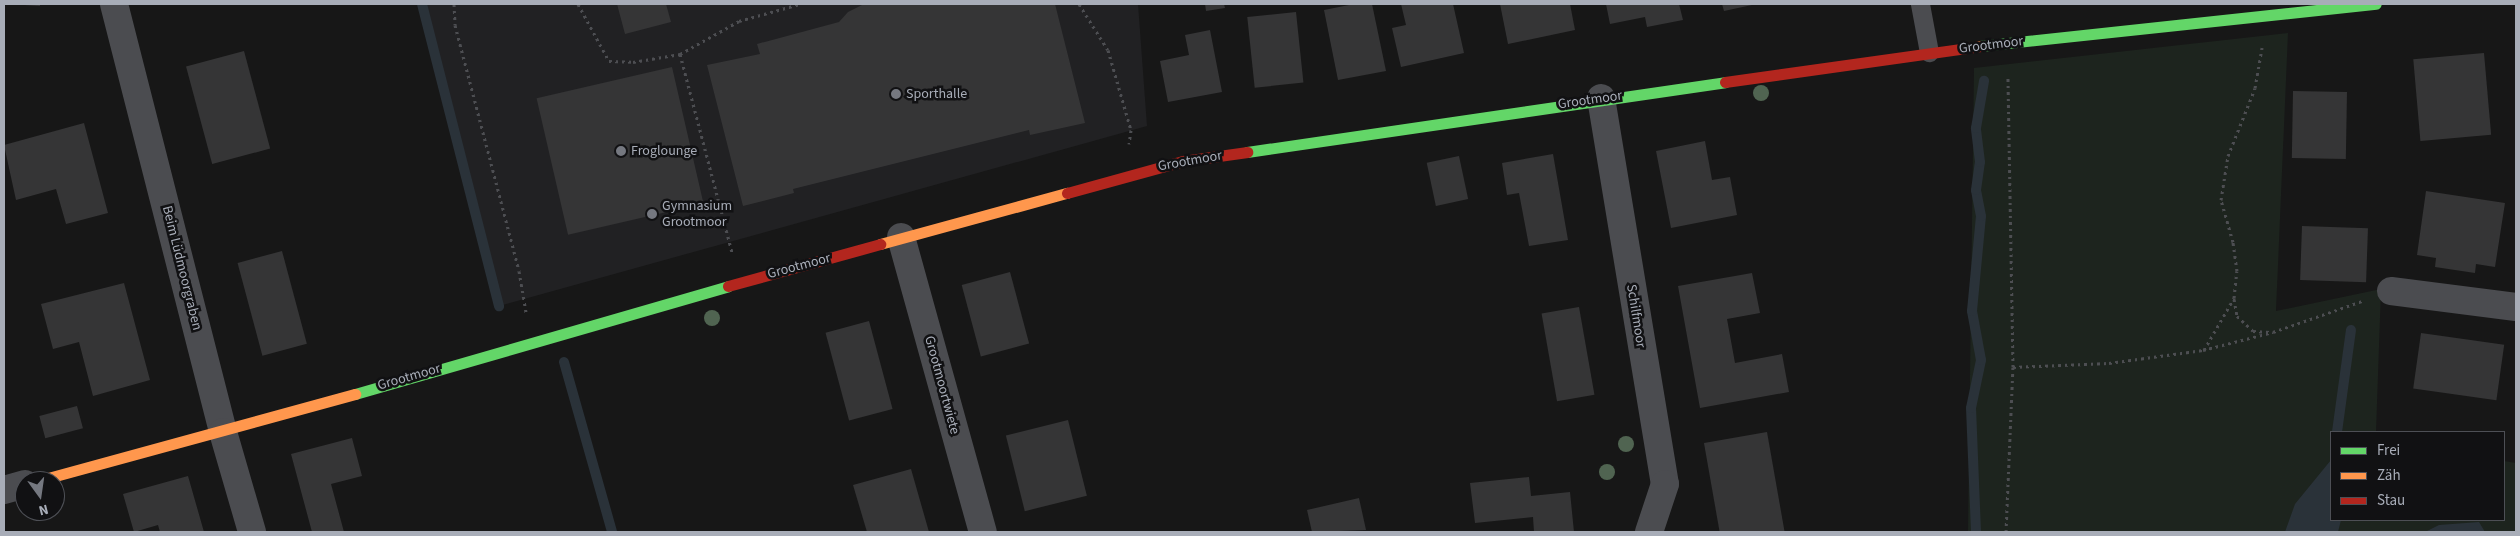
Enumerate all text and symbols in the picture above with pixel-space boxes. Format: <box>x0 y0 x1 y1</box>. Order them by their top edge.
street label: Grootmoor <box>1958 33 2024 57</box>
place label: Sporthalle <box>906 86 967 102</box>
street label: Grootmoor <box>1557 87 1623 113</box>
marker: Sporthalle <box>890 88 902 100</box>
place label: Froglounge <box>631 143 697 159</box>
marker: Froglounge <box>615 145 627 157</box>
street label: Grootmoor <box>1157 147 1223 175</box>
place label: Gymnasium Grootmoor <box>662 198 732 230</box>
street label: Beim Lüdmoorgraben <box>158 204 206 332</box>
marker: Gymnasium Grootmoor <box>646 208 658 220</box>
street label: Grootmoor <box>766 250 832 282</box>
street label: Schilfmoor <box>1623 283 1649 349</box>
street label: Grootmoortwiete <box>921 334 963 436</box>
street label: Grootmoor <box>376 360 442 394</box>
legend <box>2330 431 2505 521</box>
text: Frei <box>2377 440 2400 461</box>
text: Zäh <box>2377 465 2401 486</box>
north arrow <box>15 471 65 521</box>
text: Stau <box>2377 490 2405 511</box>
text: N <box>36 499 50 520</box>

